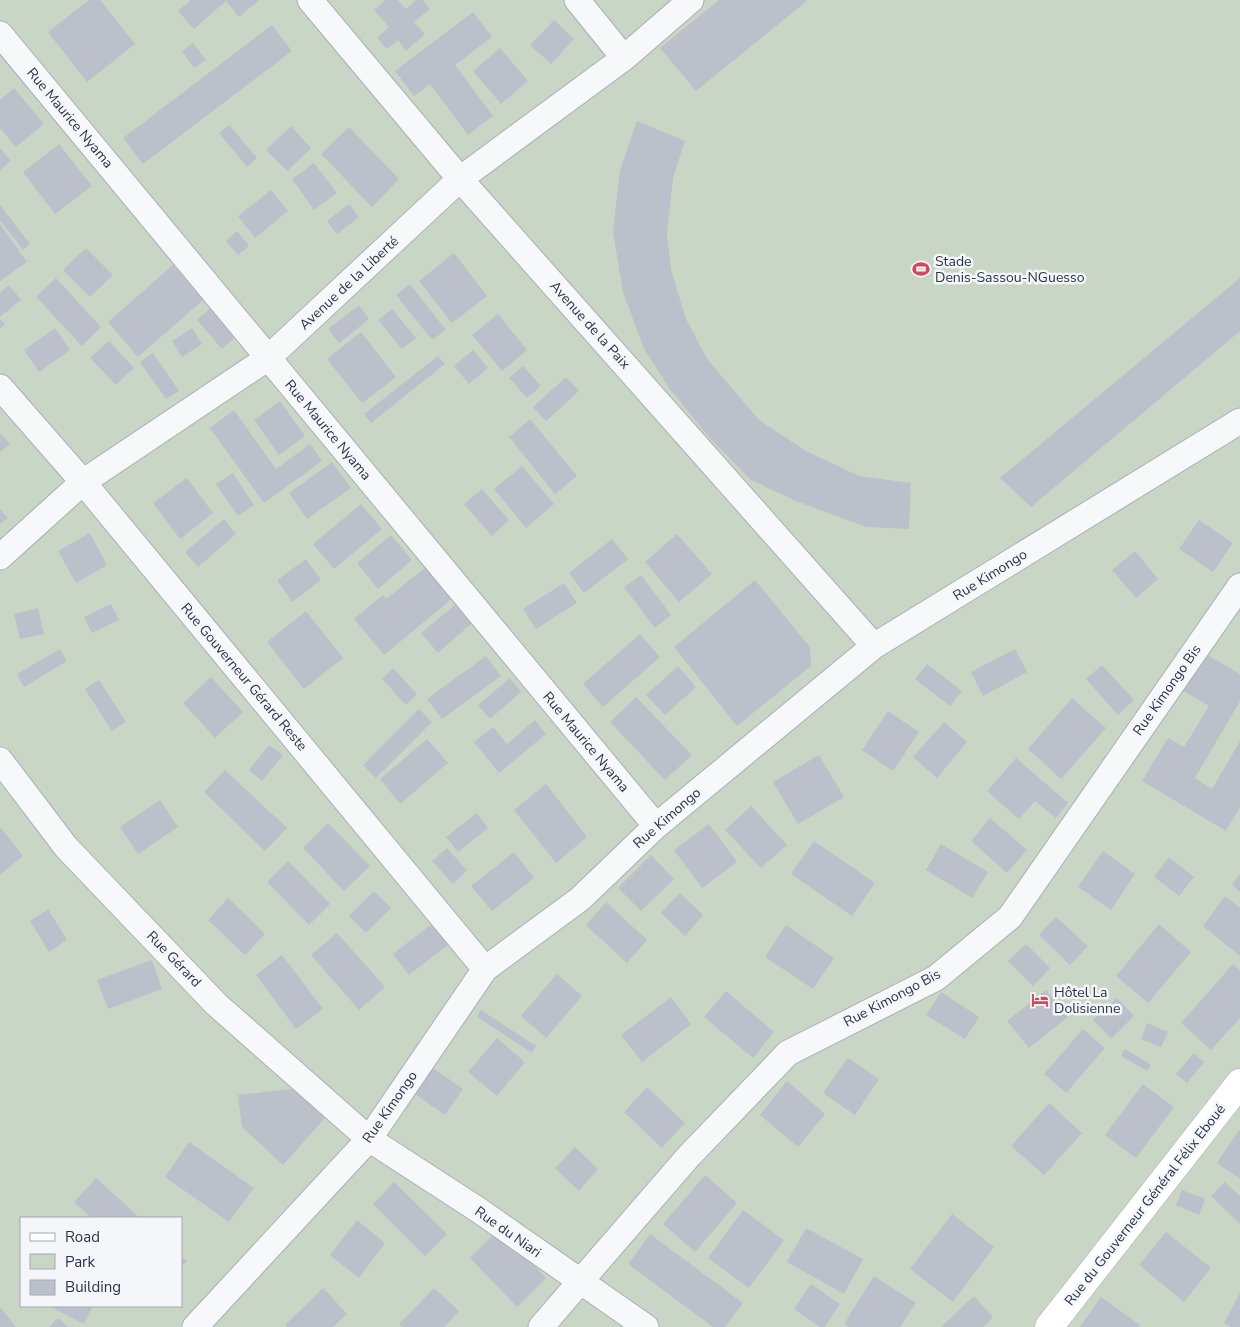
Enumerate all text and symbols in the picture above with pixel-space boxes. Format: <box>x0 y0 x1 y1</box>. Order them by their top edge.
street label: Rue Maurice Nyama <box>22 64 118 172</box>
street label: Avenue de la Liberté <box>295 232 403 334</box>
place label: Stade Denis-Sassou-NGuesso <box>935 252 1085 287</box>
sports icon: Stade Denis-Sassou-NGuesso <box>911 259 931 279</box>
street label: Avenue de la Paix <box>545 277 635 374</box>
street label: Rue Maurice Nyama <box>280 376 376 484</box>
street label: Rue Kimongo <box>949 545 1031 605</box>
street label: Rue Gouverneur Gérard Reste <box>176 599 312 755</box>
street label: Rue Kimongo Bis <box>1129 641 1206 739</box>
street label: Rue Maurice Nyama <box>538 688 634 796</box>
street label: Rue Kimongo <box>629 783 705 853</box>
street label: Rue Gérard <box>142 927 206 991</box>
street label: Rue Kimongo Bis <box>840 964 944 1032</box>
place label: Hôtel La Dolisienne <box>1054 983 1120 1018</box>
hotel icon: Hôtel La Dolisienne <box>1030 990 1050 1010</box>
street label: Rue Kimongo <box>358 1067 422 1147</box>
street label: Rue du Gouverneur Général Félix Eboué <box>1060 1100 1230 1310</box>
street label: Rue du Niari <box>471 1202 545 1262</box>
legend <box>20 1217 182 1307</box>
text: Road <box>65 1227 100 1247</box>
text: Park <box>65 1252 95 1272</box>
text: Building <box>65 1277 121 1297</box>

